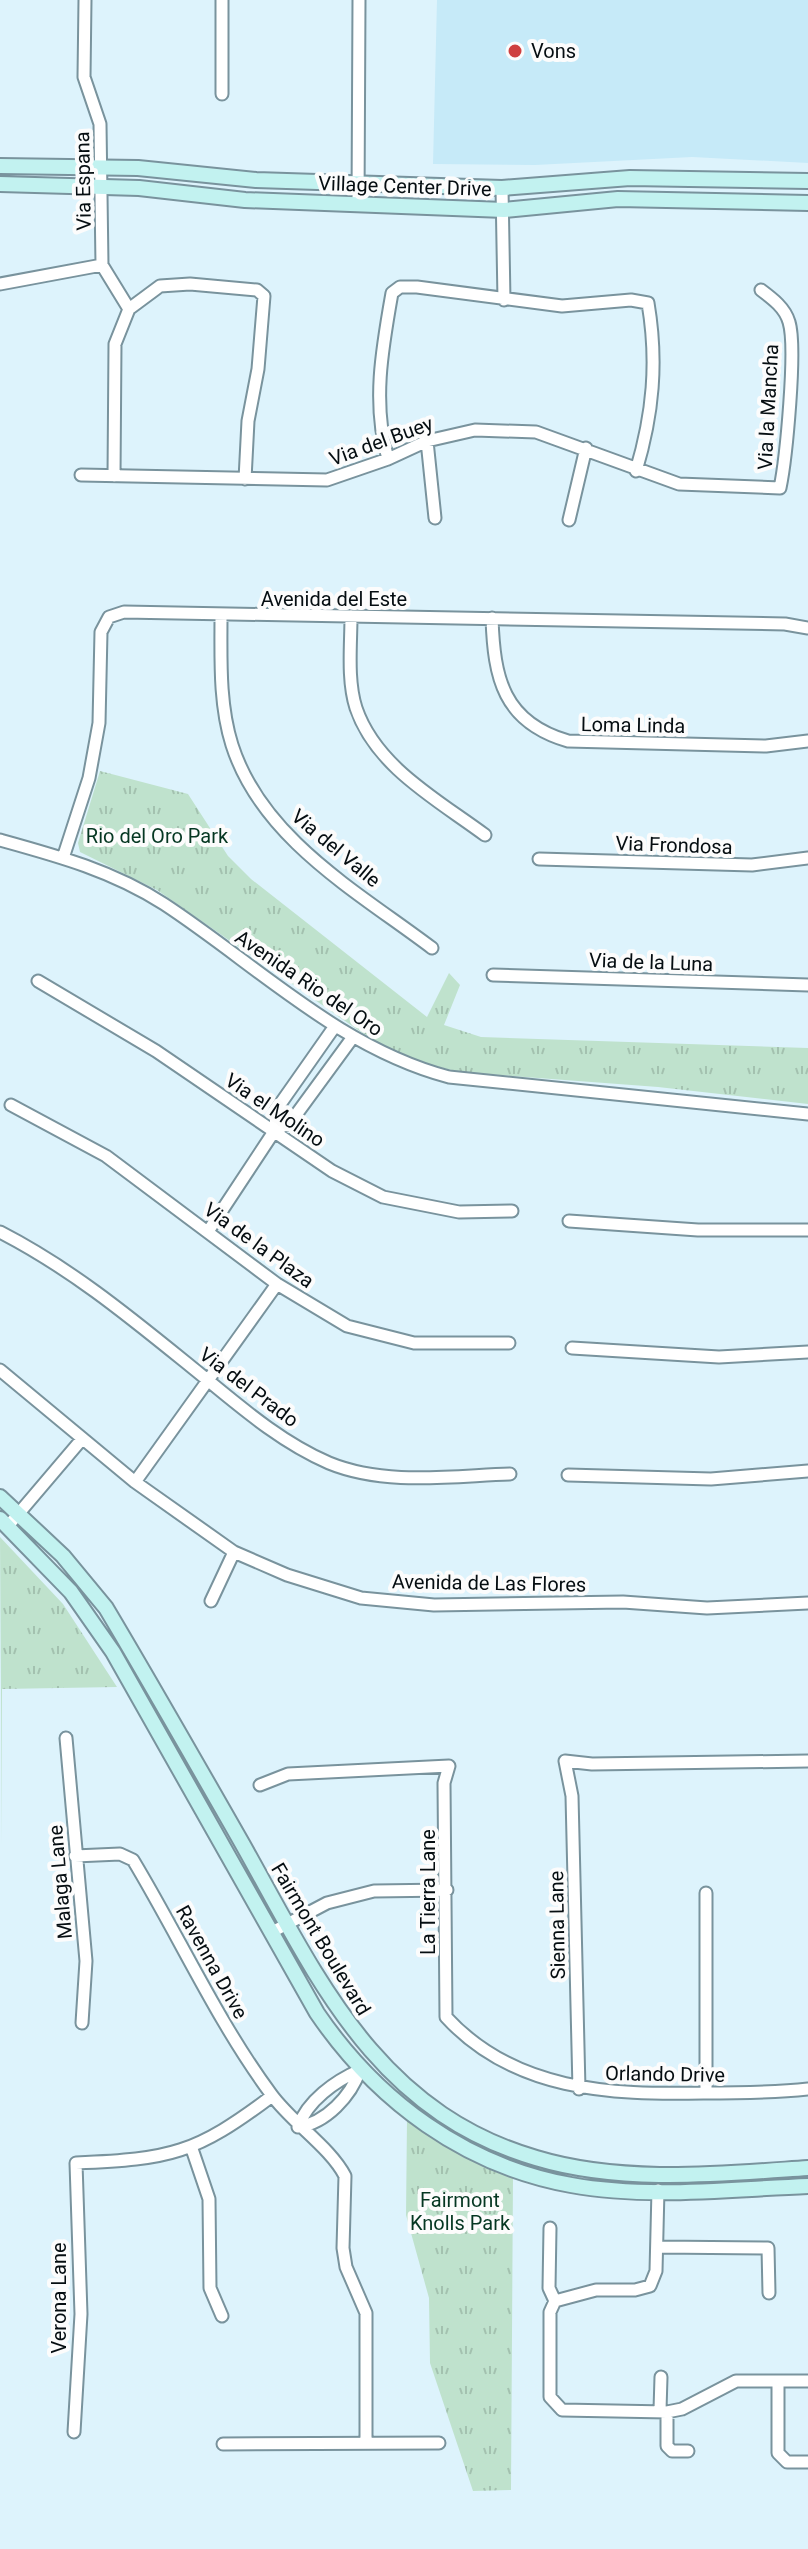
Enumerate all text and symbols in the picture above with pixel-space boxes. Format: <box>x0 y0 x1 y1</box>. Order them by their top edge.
place label: Vons <box>531 39 576 63</box>
marker: Vons <box>506 42 524 60</box>
street label: Via Espana <box>70 131 96 231</box>
street label: Village Center Drive <box>318 171 492 201</box>
street label: Via la Mancha <box>753 344 783 470</box>
street label: Via del Buey <box>326 411 437 471</box>
street label: Avenida del Este <box>261 587 407 611</box>
street label: Loma Linda <box>581 712 685 738</box>
street label: Via del Valle <box>287 804 385 892</box>
park label: Rio del Oro Park <box>86 824 229 848</box>
street label: Via Frondosa <box>615 831 733 859</box>
street label: Avenida Rio del Oro <box>231 925 387 1041</box>
street label: Via de la Luna <box>588 948 714 976</box>
street label: Via el Molino <box>221 1068 329 1152</box>
street label: Via de la Plaza <box>199 1197 319 1293</box>
street label: Via del Prado <box>195 1342 303 1432</box>
street label: Avenida de Las Flores <box>392 1569 586 1597</box>
street label: Malaga Lane <box>43 1824 77 1940</box>
street label: La Tierra Lane <box>416 1829 440 1955</box>
street label: Fairmont Boulevard <box>266 1859 376 2019</box>
street label: Sienna Lane <box>544 1871 570 1979</box>
street label: Ravenna Drive <box>171 1901 253 2023</box>
street label: Orlando Drive <box>605 2061 725 2087</box>
park label: Fairmont Knolls Park <box>410 2188 511 2235</box>
street label: Verona Lane <box>47 2242 71 2354</box>

